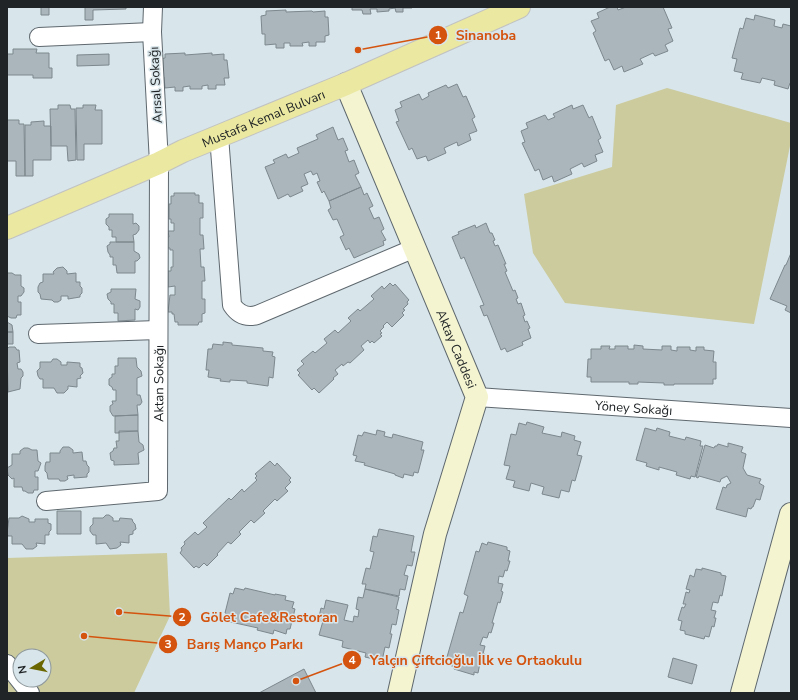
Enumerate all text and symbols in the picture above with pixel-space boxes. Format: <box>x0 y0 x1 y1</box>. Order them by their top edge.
callout: Sinanoba <box>428 22 525 48</box>
text: Sinanoba <box>456 26 516 45</box>
text: 1 <box>434 27 442 43</box>
street label: Arısal Sokağı <box>145 46 167 124</box>
street label: Mustafa Kemal Bulvarı <box>199 86 328 152</box>
street label: Aktay Caddesi <box>431 307 480 391</box>
street label: Aktan Sokağı <box>150 345 168 422</box>
street label: Yöney Sokağı <box>593 397 673 420</box>
callout: Gölet Cafe&Restoran <box>172 604 346 630</box>
text: Gölet Cafe&Restoran <box>200 608 338 627</box>
text: 2 <box>178 609 186 625</box>
callout: Barış Manço Parkı <box>158 631 311 657</box>
text: Barış Manço Parkı <box>187 635 303 654</box>
text: 3 <box>164 636 172 652</box>
callout: Yalçın Çiftcioğlu İlk ve Ortaokulu <box>342 647 590 673</box>
north arrow <box>12 648 52 688</box>
text: Yalçın Çiftcioğlu İlk ve Ortaokulu <box>369 651 582 670</box>
text: 4 <box>348 652 356 668</box>
text: N <box>15 664 31 675</box>

